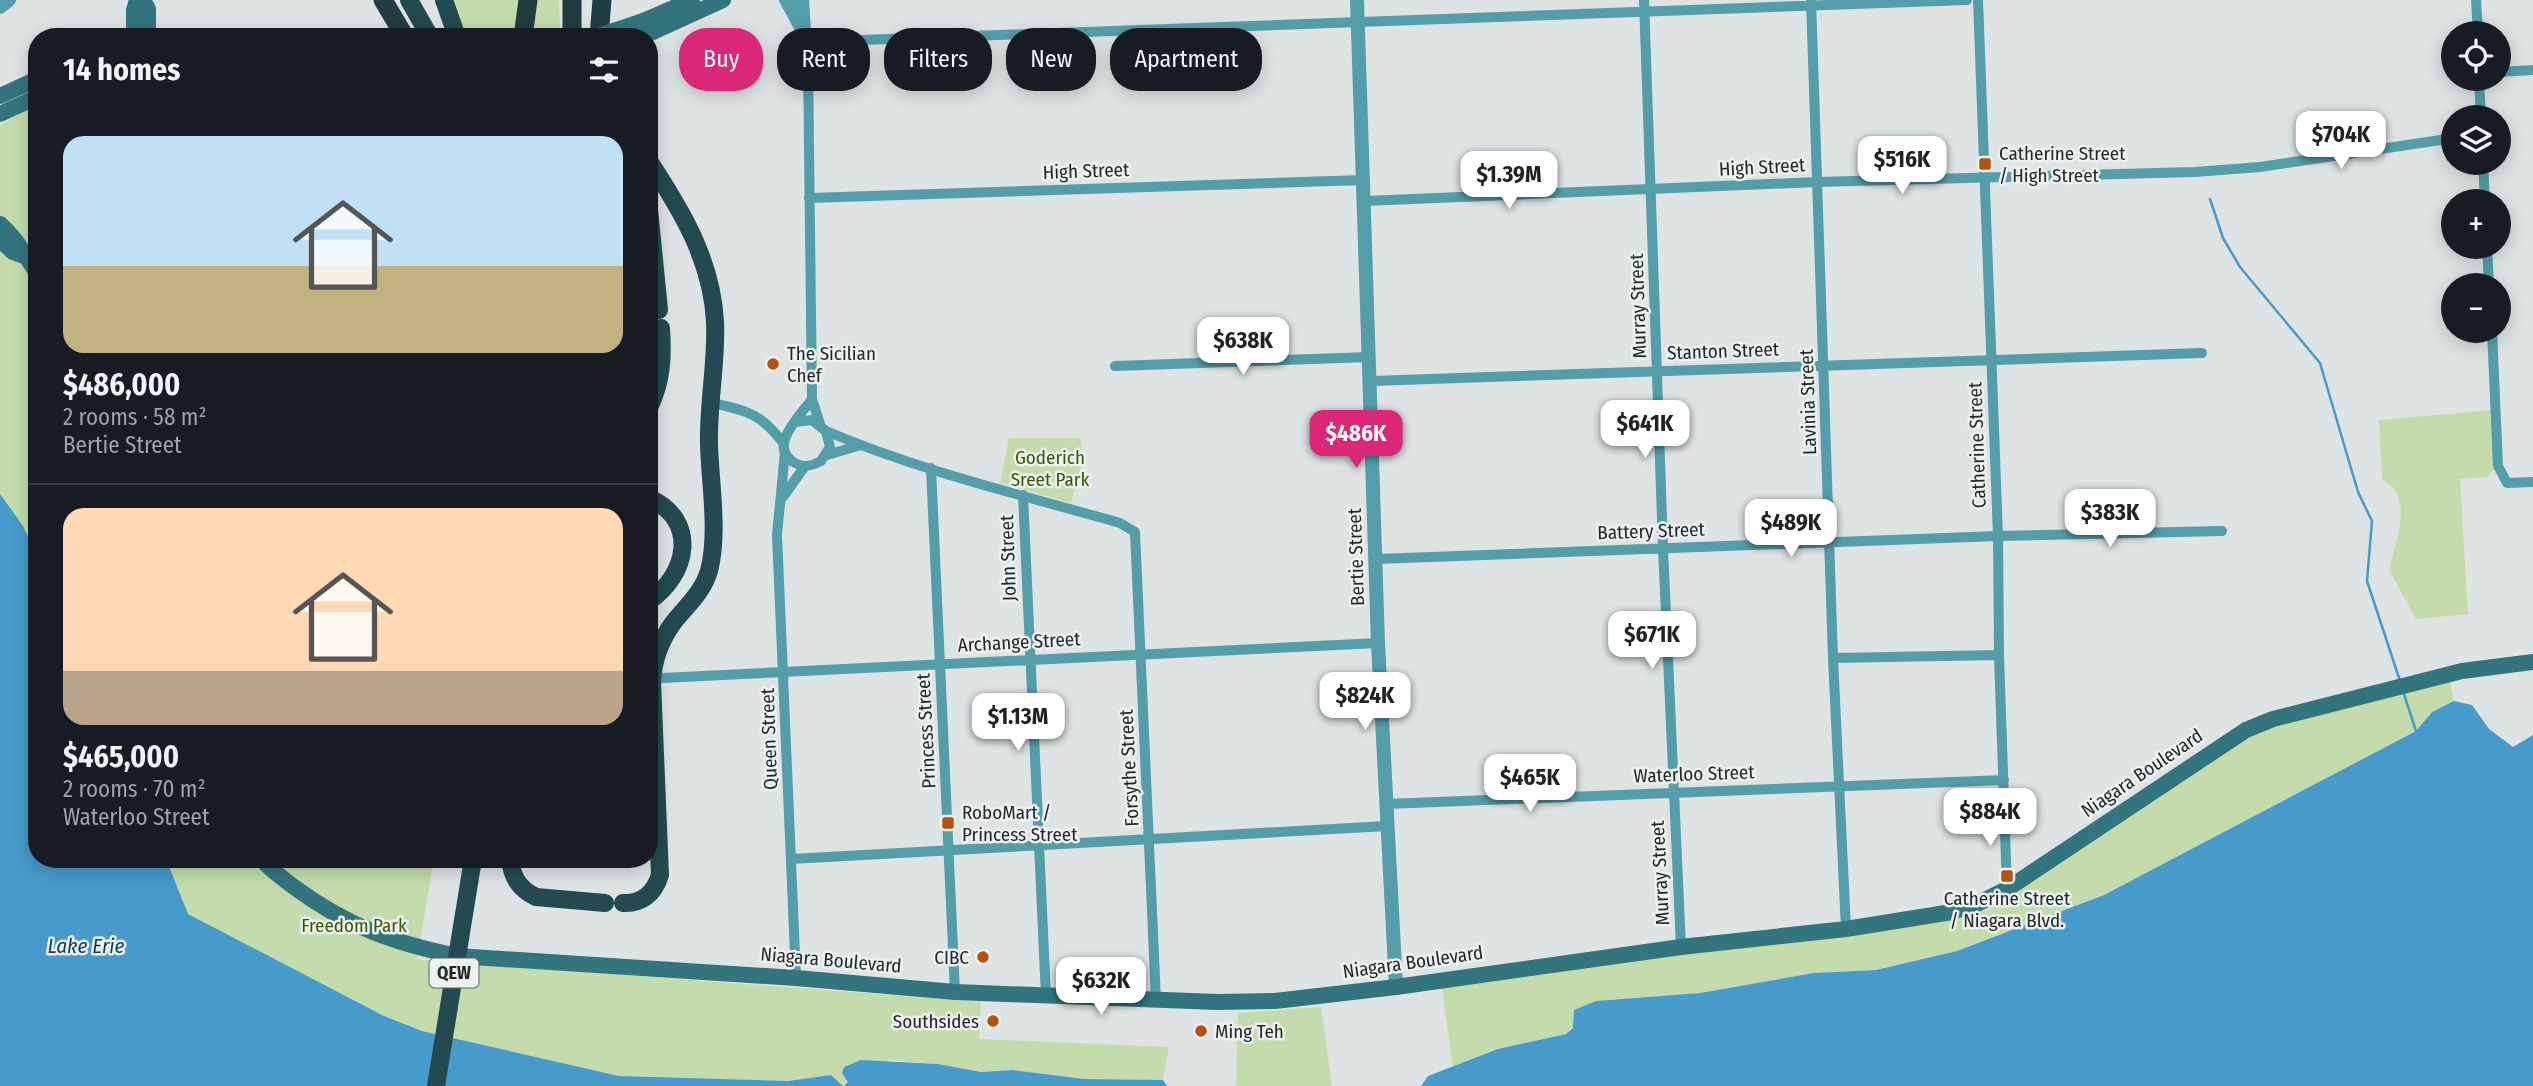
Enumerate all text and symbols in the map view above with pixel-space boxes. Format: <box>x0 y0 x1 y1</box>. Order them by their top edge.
map controls <box>2441 21 2511 343</box>
button: locate <box>2441 21 2511 91</box>
chip: Buy <box>679 28 763 91</box>
chip: Rent <box>777 28 870 91</box>
chip: Filters <box>884 28 992 91</box>
chip: New <box>1006 28 1096 91</box>
chip: Apartment <box>1110 28 1262 91</box>
icon: filters <box>585 51 623 89</box>
text: 14 homes <box>63 52 180 88</box>
button: layers <box>2441 105 2511 175</box>
pin: $704K <box>2292 111 2390 171</box>
text: $704K <box>2312 120 2370 148</box>
pin: $516K <box>1853 136 1951 196</box>
place label: Catherine Street / High Street <box>1999 142 2126 187</box>
text: $516K <box>1874 145 1930 173</box>
pin: $1.39M <box>1452 152 1566 211</box>
street label: High Street <box>1718 153 1807 181</box>
marker: Catherine Street / High Street <box>1977 156 1993 172</box>
street label: High Street <box>1042 158 1130 184</box>
text: $1.39M <box>1476 160 1542 188</box>
icon: home <box>280 182 406 308</box>
button: + <box>2441 189 2511 259</box>
street label: Murray Street <box>1625 252 1651 359</box>
button: − <box>2441 273 2511 343</box>
pin: $638K <box>1194 318 1292 377</box>
text: $638K <box>1213 326 1273 354</box>
street label: Stanton Street <box>1667 338 1780 364</box>
place label: The Sicilian Chef <box>787 342 876 387</box>
street label: Lavinia Street <box>1795 348 1821 455</box>
marker: The Sicilian Chef <box>765 356 781 372</box>
text: $486,000 <box>63 367 180 403</box>
street label: Catherine Street <box>1963 381 1991 509</box>
pin: $641K <box>1596 400 1694 460</box>
text: 2 rooms · 58 m² <box>63 403 207 431</box>
text: $641K <box>1617 409 1673 437</box>
pin: $486K <box>1307 410 1405 470</box>
text: $486K <box>1326 419 1386 447</box>
text: Bertie Street <box>63 431 182 459</box>
park label: Goderich Sreet Park <box>1011 446 1090 491</box>
pin: $383K <box>2061 490 2159 549</box>
text: $383K <box>2081 498 2139 526</box>
pin: $489K <box>1742 500 1840 559</box>
street label: Bertie Street <box>1343 507 1369 606</box>
text: $489K <box>1761 508 1821 536</box>
street label: John Street <box>995 514 1021 602</box>
street label: Battery Street <box>1597 518 1706 544</box>
icon: home <box>280 554 406 680</box>
pin: $671K <box>1603 612 1701 671</box>
text: $671K <box>1624 620 1680 648</box>
street label: Archange Street <box>957 627 1082 657</box>
street label: Princess Street <box>911 672 941 789</box>
pin: $824K <box>1316 672 1414 732</box>
text: $824K <box>1336 681 1394 709</box>
street label: Queen Street <box>756 687 782 790</box>
pin: $1.13M <box>961 694 1075 753</box>
text: $1.13M <box>988 702 1048 730</box>
street label: Forsythe Street <box>1114 708 1144 827</box>
street label: Niagara Boulevard <box>2077 724 2207 822</box>
text: $465,000 <box>63 739 179 775</box>
pin: $465K <box>1481 754 1579 814</box>
street label: Waterloo Street <box>1633 760 1756 788</box>
text: $465K <box>1500 763 1560 791</box>
text: 2 rooms · 70 m² <box>63 775 206 803</box>
pin: $884K <box>1941 788 2039 848</box>
text: $884K <box>1960 797 2020 825</box>
place label: RoboMart / Princess Street <box>962 801 1078 846</box>
text: Waterloo Street <box>63 803 210 831</box>
marker: RoboMart / Princess Street <box>940 815 956 831</box>
street label: Murray Street <box>1646 819 1674 926</box>
marker: Catherine Street / Niagara Blvd. <box>1999 868 2015 884</box>
place label: Catherine Street / Niagara Blvd. <box>1944 887 2071 932</box>
park label: Freedom Park <box>301 914 407 937</box>
water label: Lake Erie <box>47 933 125 959</box>
street label: Niagara Boulevard <box>1341 941 1485 983</box>
street label: Niagara Boulevard <box>760 942 902 978</box>
place label: CIBC <box>934 946 969 969</box>
marker: CIBC <box>975 949 991 965</box>
road number: QEW <box>430 958 478 988</box>
pin: $632K <box>1052 958 1150 1017</box>
text: $632K <box>1072 966 1130 994</box>
place label: Southsides <box>893 1010 979 1033</box>
marker: Southsides <box>985 1013 1001 1029</box>
place label: Ming Teh <box>1215 1020 1284 1043</box>
marker: Ming Teh <box>1193 1023 1209 1039</box>

